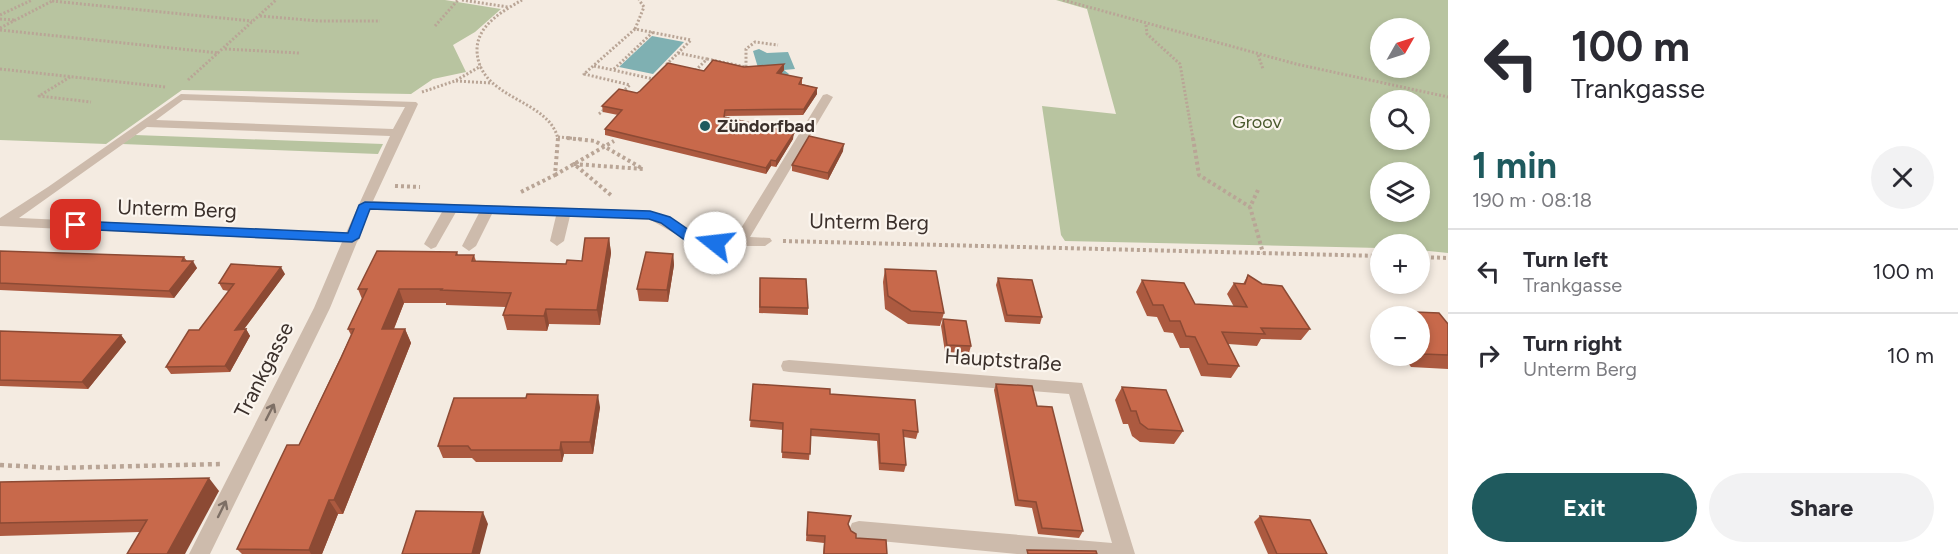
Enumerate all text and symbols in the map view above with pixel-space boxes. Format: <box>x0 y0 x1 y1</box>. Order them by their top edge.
north arrow <box>1370 18 1430 78</box>
map controls <box>1370 18 1430 366</box>
text: 100 m <box>1571 21 1690 72</box>
icon: left <box>1472 24 1550 102</box>
text: Trankgasse <box>1571 72 1705 105</box>
button: search <box>1370 90 1430 150</box>
park label: Groov <box>1232 111 1283 133</box>
place label: Zündorfbad <box>717 115 815 137</box>
marker: Zündorfbad <box>698 119 712 133</box>
text: 1 min <box>1472 144 1557 187</box>
button: close <box>1871 146 1934 209</box>
button: layers <box>1370 162 1430 222</box>
text: 190 m · 08:18 <box>1472 188 1592 212</box>
street label: Unterm Berg <box>117 194 237 223</box>
pin <box>50 199 101 250</box>
icon: arrive <box>59 208 92 241</box>
street label: Unterm Berg <box>809 208 929 235</box>
position arrow <box>683 211 747 275</box>
button: + <box>1370 234 1430 294</box>
text: Turn left <box>1523 246 1609 273</box>
icon: left <box>1472 255 1505 288</box>
text: 100 m <box>1873 258 1934 285</box>
text: Trankgasse <box>1523 273 1622 297</box>
button: − <box>1370 306 1430 366</box>
street label: Trankgasse <box>229 318 298 422</box>
text: Turn right <box>1523 330 1622 357</box>
icon: right <box>1472 339 1505 372</box>
text: 10 m <box>1887 342 1934 369</box>
street label: Hauptstraße <box>944 343 1062 376</box>
text: Unterm Berg <box>1523 357 1637 381</box>
one-way arrow <box>265 403 276 421</box>
button: Exit <box>1472 473 1697 542</box>
button: Share <box>1709 473 1934 542</box>
one-way arrow <box>216 501 228 519</box>

